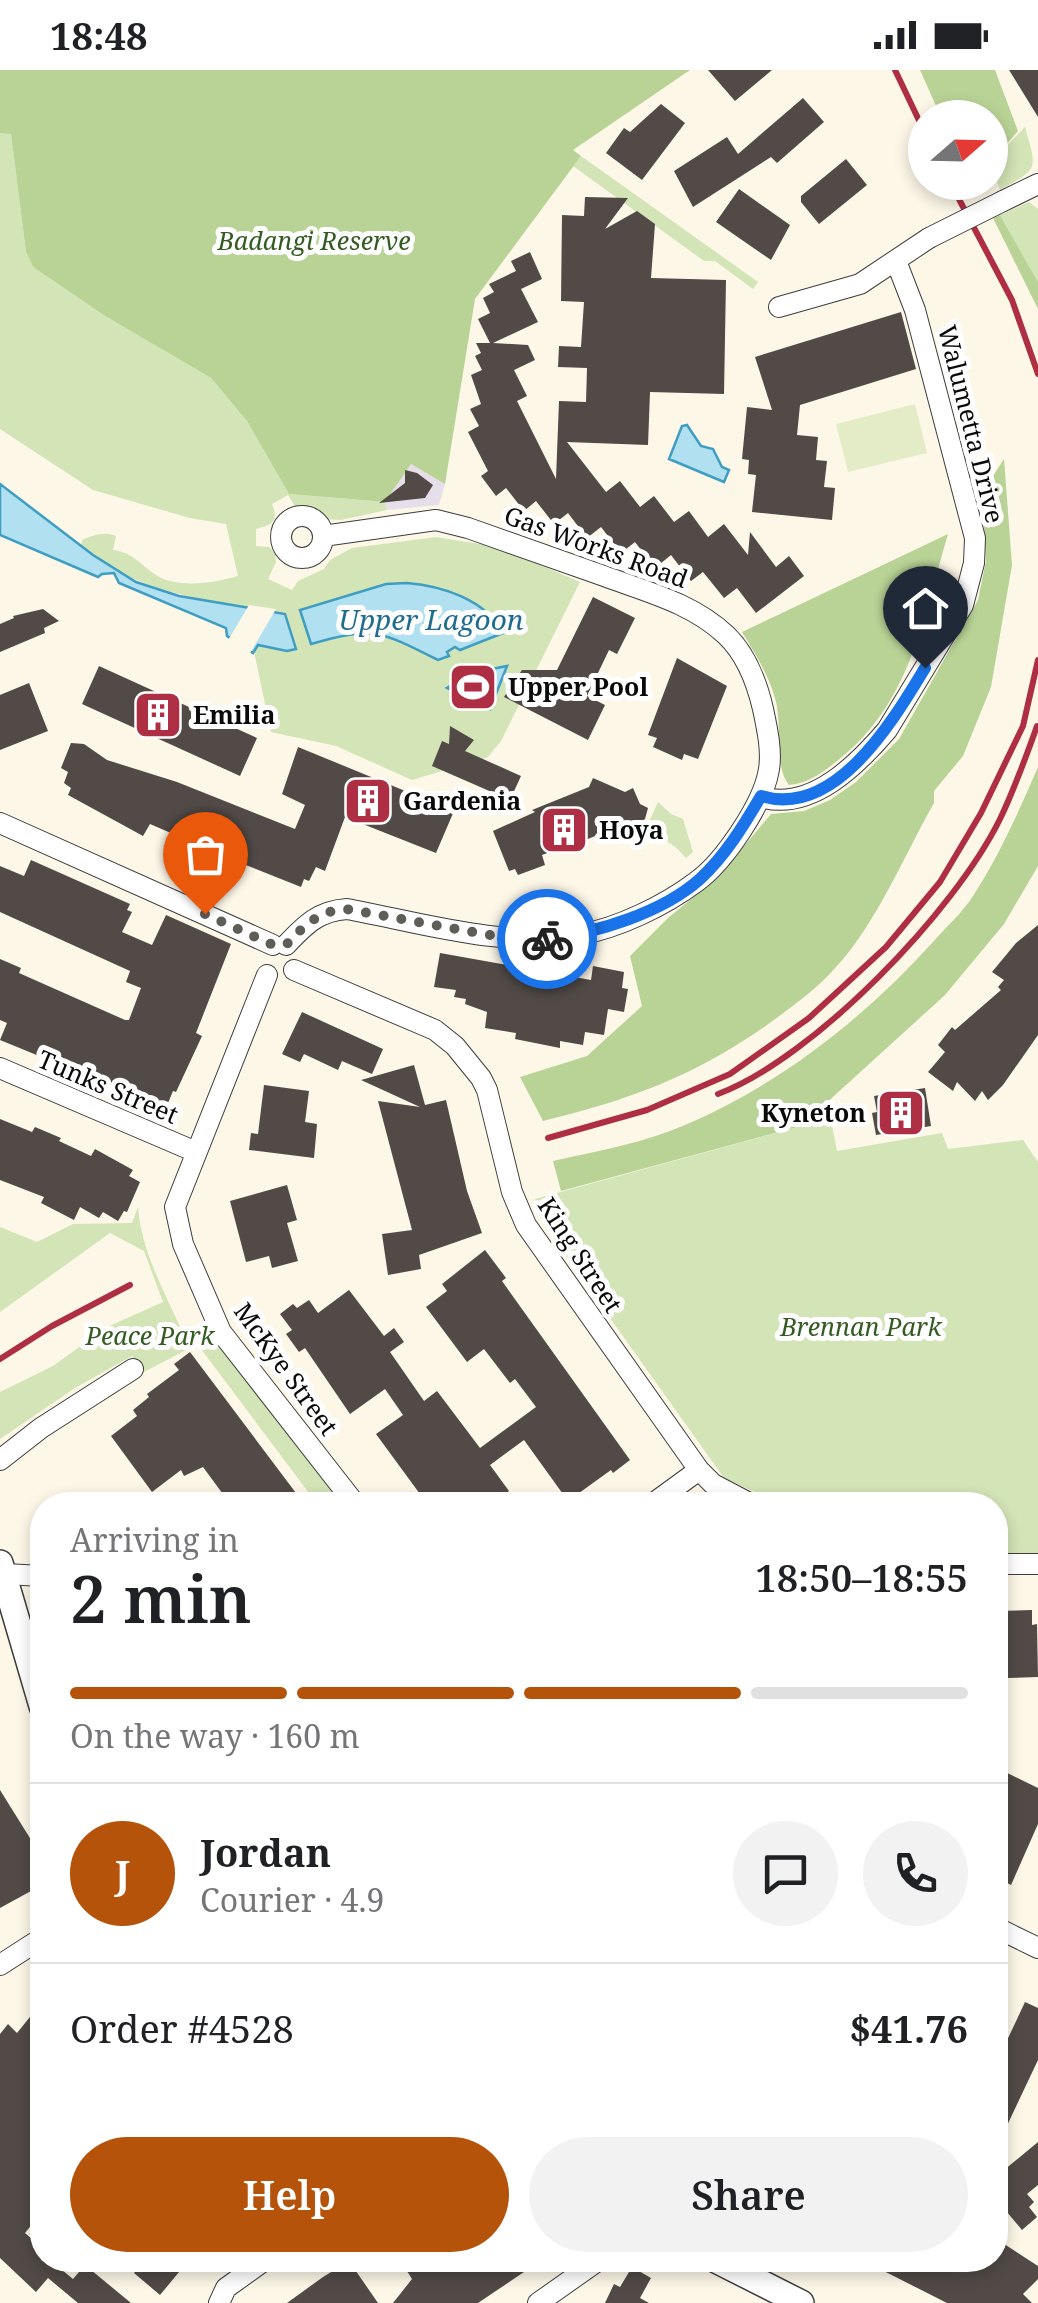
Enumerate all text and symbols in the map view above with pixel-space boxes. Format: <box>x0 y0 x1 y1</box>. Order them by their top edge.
text: 18:48 <box>50 9 147 61</box>
north arrow <box>908 100 1008 200</box>
map controls <box>908 100 1008 200</box>
park label: Badangi Reserve <box>216 223 411 257</box>
street label: Walumetta Drive <box>931 321 1013 526</box>
street label: Gas Works Road <box>500 497 693 595</box>
pin <box>883 566 968 669</box>
icon: home <box>898 581 953 636</box>
water label: Upper Lagoon <box>338 600 524 638</box>
sports icon: Upper Pool <box>447 661 499 713</box>
place label: Upper Pool <box>508 669 648 703</box>
building icon: Emilia <box>132 689 184 741</box>
place label: Emilia <box>193 697 275 731</box>
building icon: Gardenia <box>342 775 394 827</box>
place label: Gardenia <box>403 783 521 817</box>
building icon: Hoya <box>538 804 590 856</box>
pin <box>163 812 248 915</box>
place label: Hoya <box>599 812 664 846</box>
icon: bag <box>178 827 233 882</box>
courier <box>497 889 597 989</box>
icon: bike <box>520 912 575 967</box>
street label: Tunks Street <box>33 1041 184 1131</box>
building icon: Kyneton <box>875 1087 927 1139</box>
place label: Kyneton <box>761 1095 866 1129</box>
street label: King Street <box>531 1190 631 1319</box>
street label: McKye Street <box>227 1295 347 1442</box>
park label: Brennan Park <box>779 1309 943 1343</box>
park label: Peace Park <box>84 1318 215 1352</box>
text: Arriving in <box>70 1518 239 1561</box>
text: 18:50–18:55 <box>755 1551 968 1603</box>
text: 2 min <box>70 1554 252 1642</box>
text: On the way · 160 m <box>70 1714 360 1757</box>
button: chat <box>733 1821 838 1926</box>
button: phone <box>863 1821 968 1926</box>
text: Jordan <box>200 1826 331 1878</box>
text: J <box>115 1847 130 1899</box>
text: Courier · 4.9 <box>200 1878 384 1921</box>
text: Order #4528 <box>70 2002 294 2054</box>
text: $41.76 <box>849 2002 968 2054</box>
button: Help <box>70 2137 509 2252</box>
button: Share <box>529 2137 968 2252</box>

